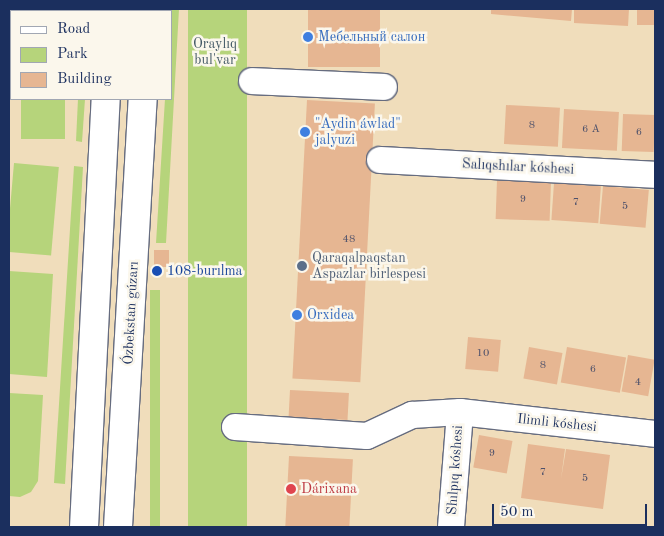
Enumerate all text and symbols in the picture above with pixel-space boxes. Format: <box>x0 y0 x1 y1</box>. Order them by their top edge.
legend <box>10 10 172 100</box>
text: Road <box>57 22 90 37</box>
place label: Мебельный салон <box>318 29 425 45</box>
marker: Мебельный салон <box>302 31 314 43</box>
park label: Oraylıq bul'var <box>193 36 237 68</box>
text: Park <box>57 47 88 62</box>
text: Building <box>57 72 112 87</box>
place label: "Aydin áwlad" jalyuzi <box>315 116 401 148</box>
house number: 8 <box>529 119 535 133</box>
house number: 6 А <box>582 123 600 137</box>
marker: "Aydin áwlad" jalyuzi <box>299 126 311 138</box>
house number: 6 <box>636 126 642 140</box>
street label: Salıqshılar kóshesi <box>462 156 574 178</box>
house number: 9 <box>520 193 526 207</box>
house number: 7 <box>573 196 579 210</box>
house number: 5 <box>622 200 628 214</box>
house number: 48 <box>343 233 355 247</box>
place label: Qaraqalpaqstan Aspazlar birlespesi <box>312 250 426 282</box>
marker: Qaraqalpaqstan Aspazlar birlespesi <box>296 260 308 272</box>
street label: Ózbekstan gúzarı <box>120 261 142 365</box>
place label: 108-burılma <box>167 263 243 279</box>
marker: 108-burılma <box>151 265 163 277</box>
place label: Orxidea <box>307 307 354 323</box>
marker: Orxidea <box>291 309 303 321</box>
house number: 10 <box>477 347 489 361</box>
house number: 8 <box>540 359 546 373</box>
house number: 6 <box>590 363 596 377</box>
house number: 4 <box>635 376 641 390</box>
street label: Ilimli kóshesi <box>516 410 598 436</box>
street label: Shılpıq kóshesi <box>443 424 467 516</box>
house number: 9 <box>489 447 495 461</box>
house number: 7 <box>540 466 546 480</box>
house number: 5 <box>582 472 588 486</box>
place label: Dárixana <box>301 481 357 497</box>
marker: Dárixana <box>285 483 297 495</box>
scale bar <box>494 494 649 526</box>
text: 50 m <box>500 505 534 520</box>

